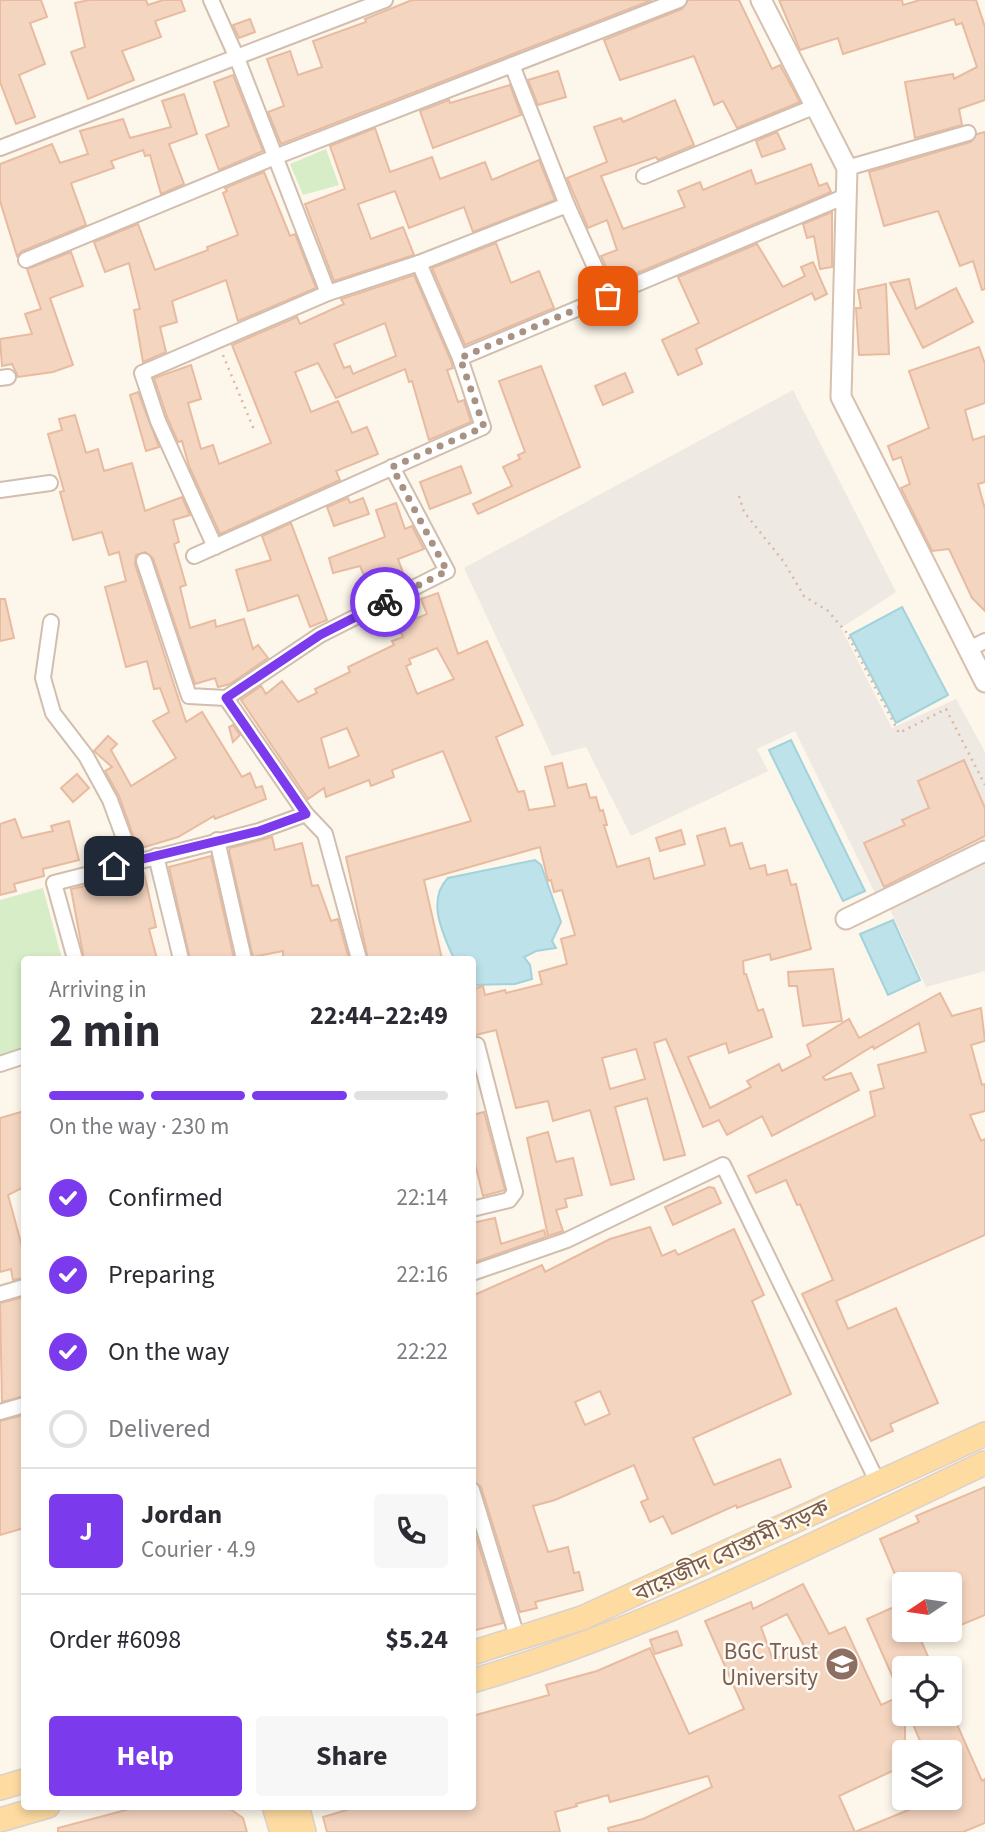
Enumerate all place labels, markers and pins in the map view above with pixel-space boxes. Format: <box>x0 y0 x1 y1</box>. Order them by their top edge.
pin <box>578 266 638 326</box>
pin <box>84 836 144 896</box>
place label: BGC Trust University <box>721 1635 818 1694</box>
school or university icon: BGC Trust University <box>823 1645 861 1683</box>

